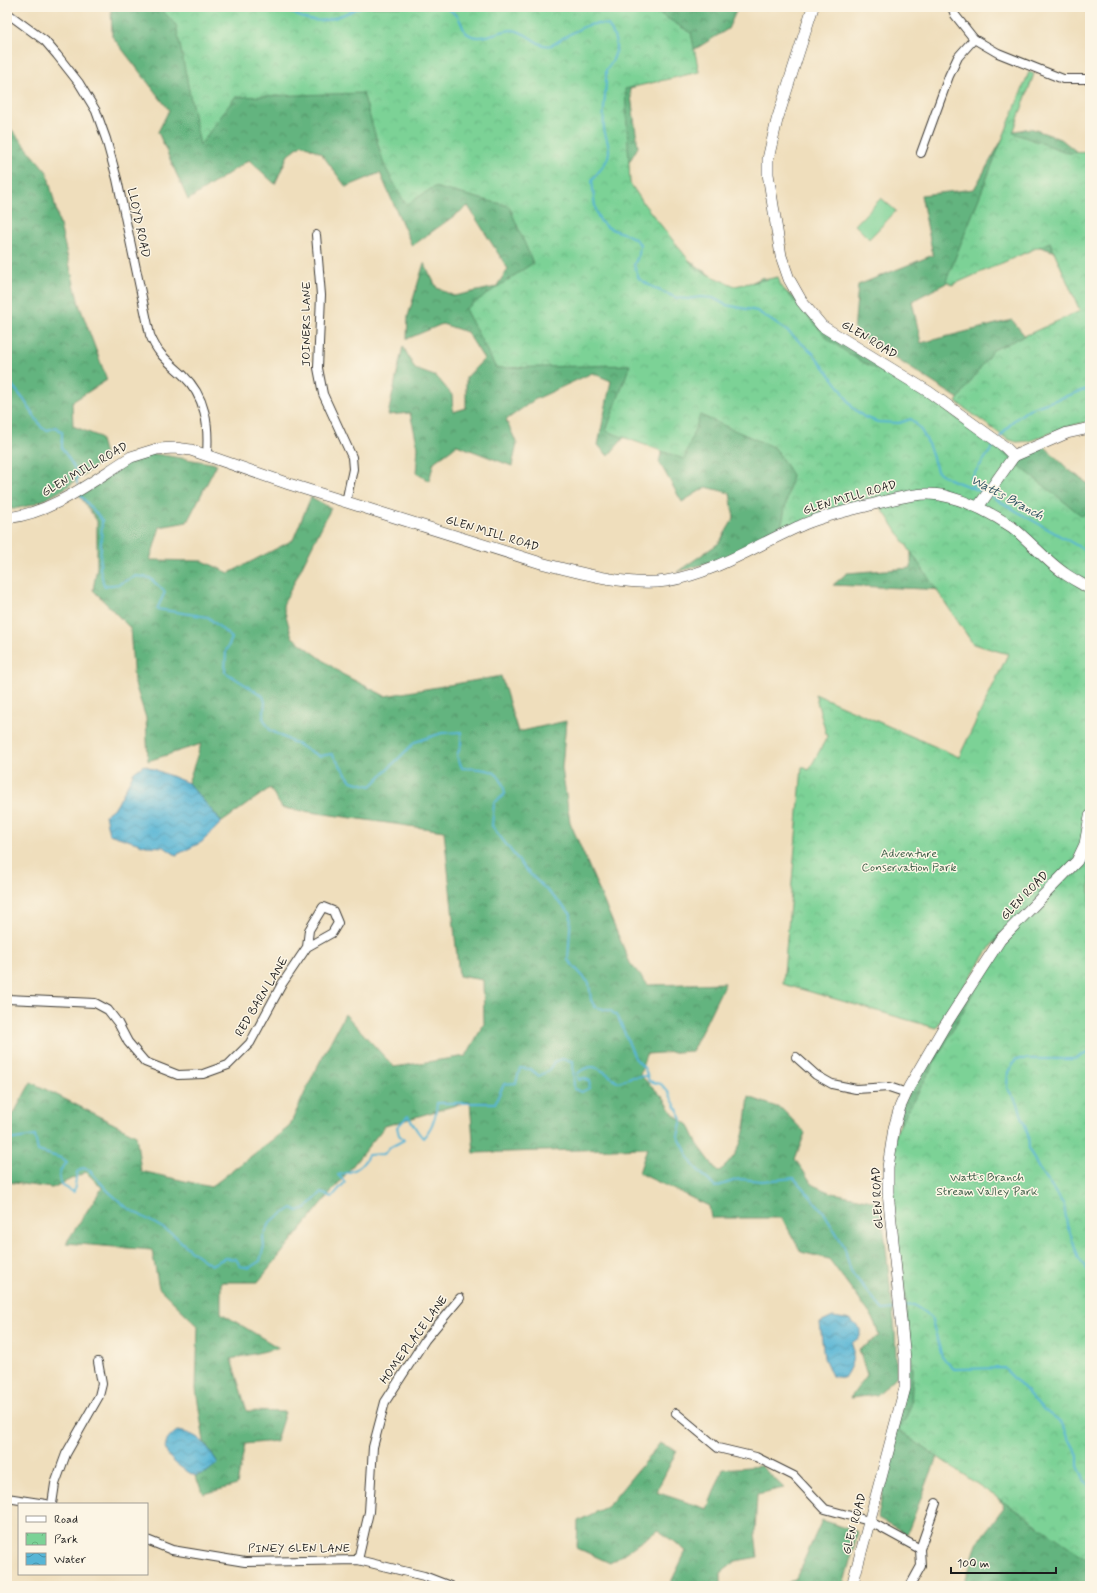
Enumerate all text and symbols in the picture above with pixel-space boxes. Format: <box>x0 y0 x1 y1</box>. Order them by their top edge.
street label: LLOYD ROAD <box>123 187 153 259</box>
street label: JOINERS LANE <box>299 281 315 367</box>
street label: GLEN ROAD <box>838 317 900 363</box>
street label: GLEN MILL ROAD <box>39 439 131 501</box>
water label: Watts Branch <box>968 472 1047 524</box>
street label: GLEN MILL ROAD <box>801 477 899 519</box>
street label: GLEN MILL ROAD <box>443 512 541 556</box>
park label: Adventure Conservation Park <box>862 846 957 876</box>
street label: GLEN ROAD <box>998 868 1053 924</box>
street label: RED BARN LANE <box>232 954 292 1040</box>
street label: GLEN ROAD <box>868 1166 888 1230</box>
park label: Watts Branch Stream Valley Park <box>936 1170 1038 1200</box>
street label: HOMEPLACE LANE <box>376 1293 452 1387</box>
street label: GLEN ROAD <box>839 1492 871 1556</box>
legend <box>18 1503 148 1575</box>
text: Road <box>54 1512 78 1528</box>
text: Park <box>54 1532 78 1548</box>
street label: PINEY GLEN LANE <box>248 1541 350 1557</box>
scale bar <box>951 1549 1056 1575</box>
text: Water <box>54 1552 86 1568</box>
text: 100 m <box>957 1556 989 1572</box>

